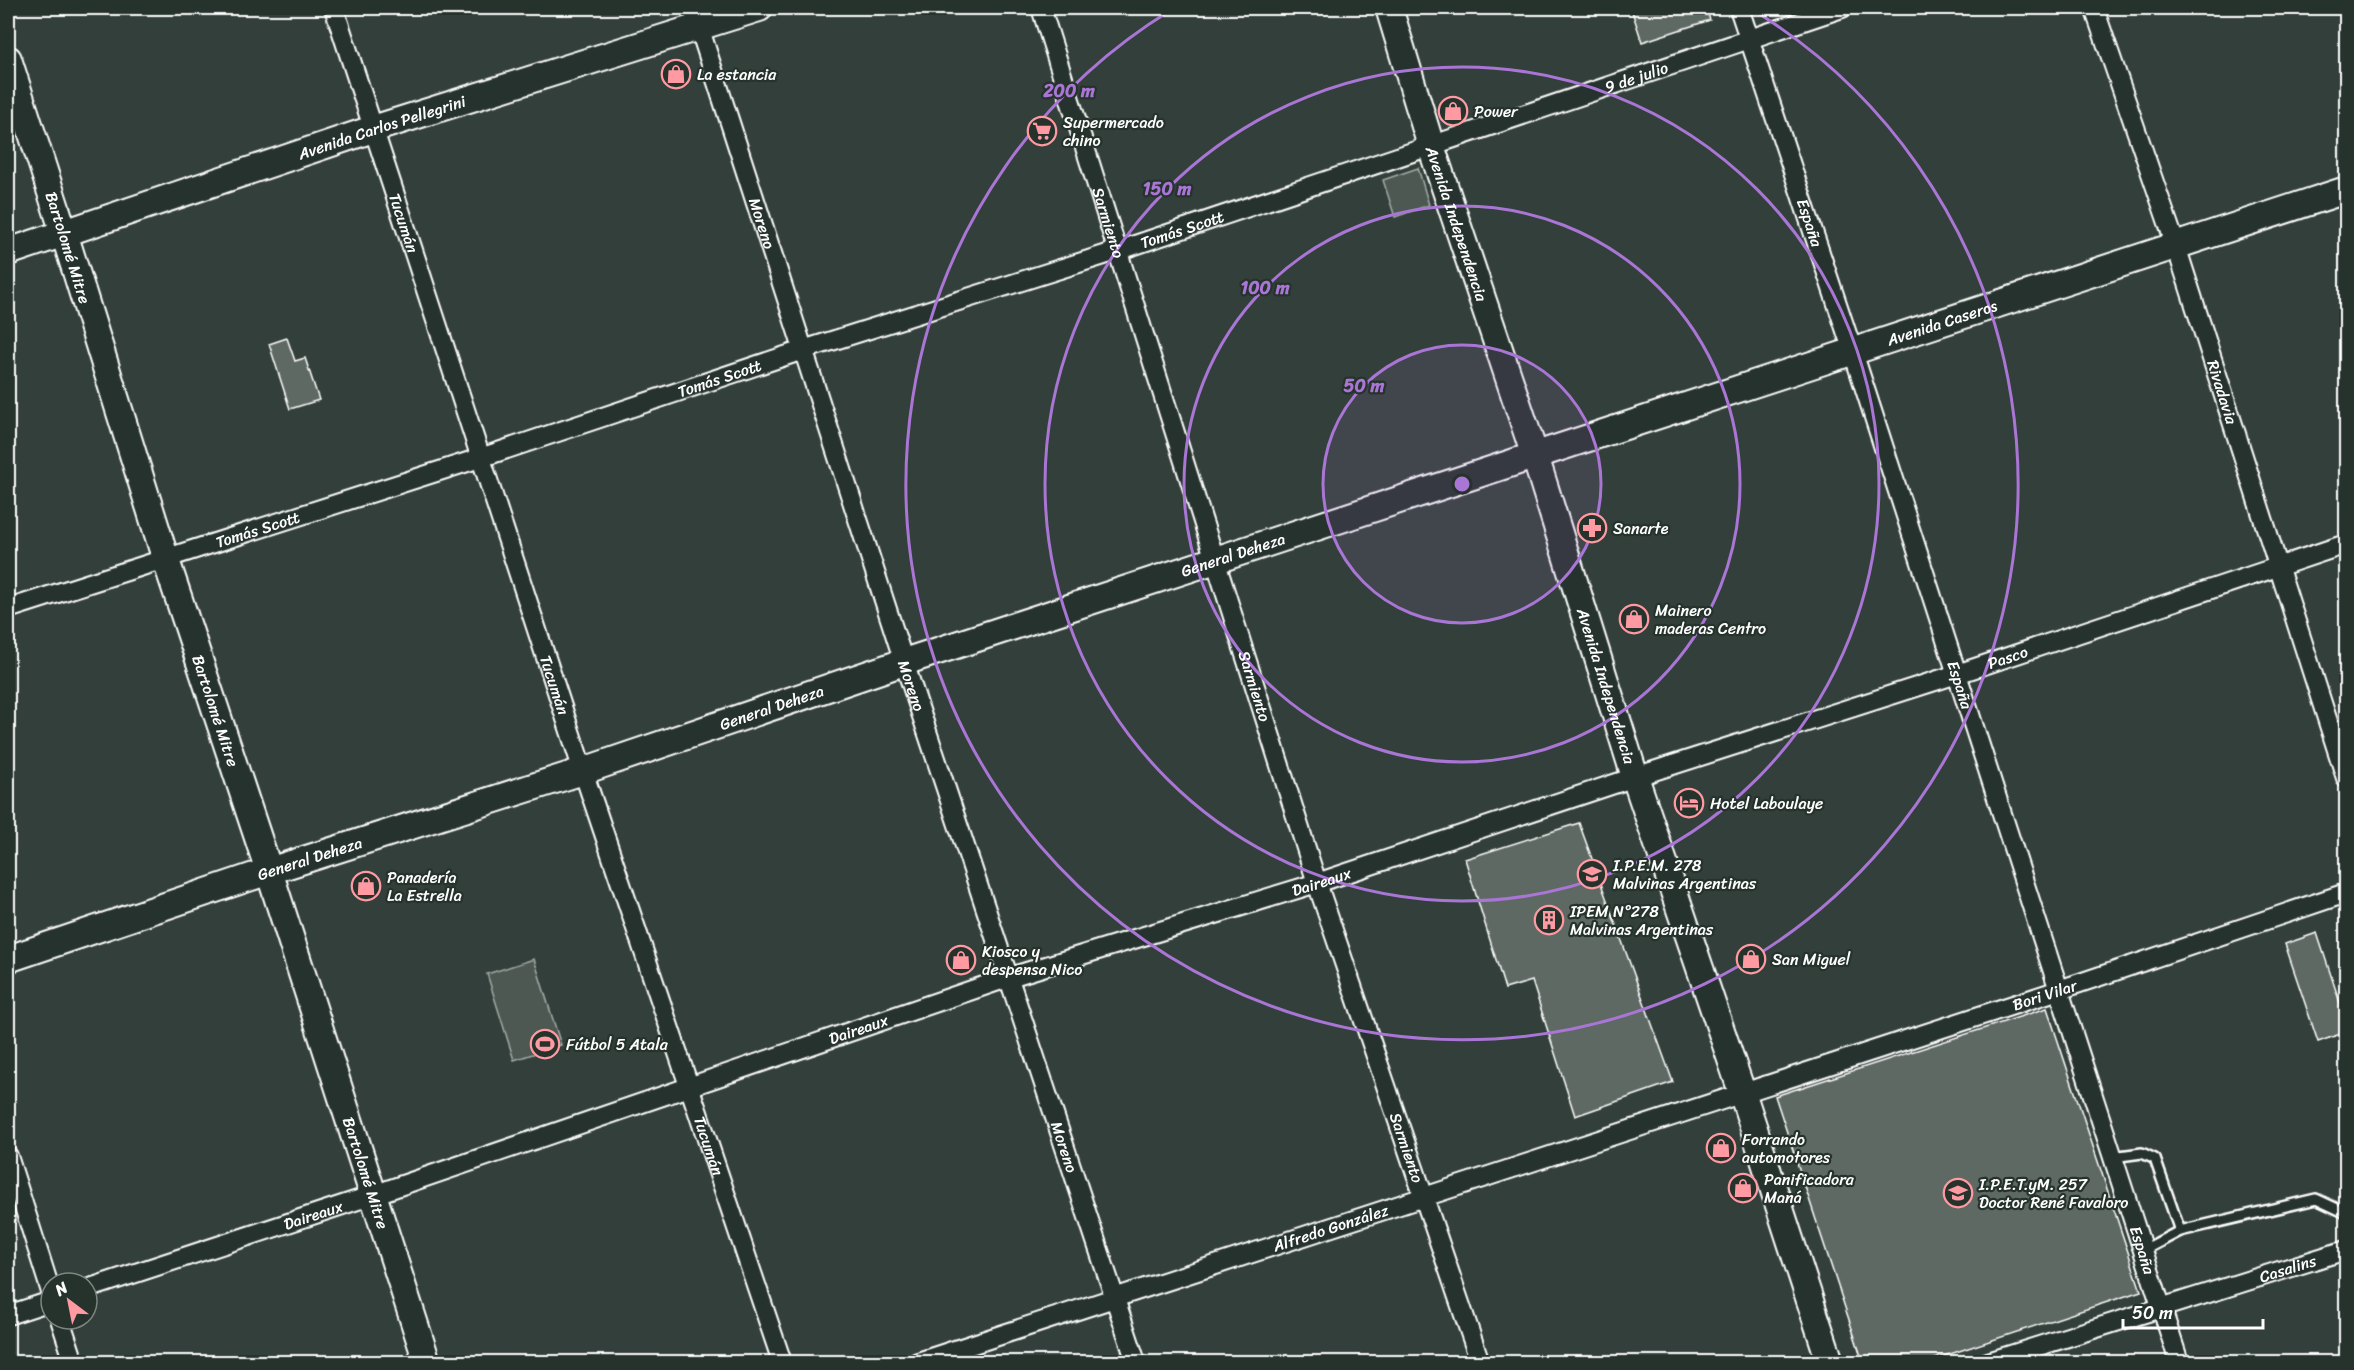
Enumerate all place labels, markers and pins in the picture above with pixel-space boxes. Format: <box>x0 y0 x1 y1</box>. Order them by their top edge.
shop icon: La estancia <box>660 58 692 90</box>
place label: La estancia <box>697 60 777 89</box>
shop icon: Power <box>1437 95 1469 127</box>
place label: Power <box>1474 97 1519 126</box>
place label: Supermercado chino <box>1063 108 1164 155</box>
supermarket icon: Supermercado chino <box>1026 115 1058 147</box>
centre of rings <box>1452 474 1472 494</box>
pharmacy icon: Sanarte <box>1576 512 1608 544</box>
place label: Sanarte <box>1613 514 1669 543</box>
place label: Mainero maderas Centro <box>1655 596 1766 643</box>
shop icon: Mainero maderas Centro <box>1618 603 1650 635</box>
hotel icon: Hotel Laboulaye <box>1673 787 1705 819</box>
place label: Hotel Laboulaye <box>1710 789 1823 818</box>
place label: I.P.E.M. 278 Malvinas Argentinas <box>1612 851 1757 898</box>
school or university icon: I.P.E.M. 278 Malvinas Argentinas <box>1576 858 1608 890</box>
place label: Panadería La Estrella <box>387 863 462 910</box>
shop icon: Panadería La Estrella <box>350 870 382 902</box>
place label: IPEM N°278 Malvinas Argentinas <box>1569 897 1714 944</box>
building icon: IPEM N°278 Malvinas Argentinas <box>1533 904 1565 936</box>
place label: Kiosco y despensa Nico <box>982 937 1082 984</box>
shop icon: San Miguel <box>1735 943 1767 975</box>
shop icon: Kiosco y despensa Nico <box>945 944 977 976</box>
place label: San Miguel <box>1772 945 1851 974</box>
sports icon: Fútbol 5 Atala <box>529 1028 561 1060</box>
place label: Fútbol 5 Atala <box>566 1030 669 1059</box>
place label: Forrando automotores <box>1742 1125 1831 1172</box>
shop icon: Forrando automotores <box>1705 1132 1737 1164</box>
place label: Panificadora Maná <box>1764 1165 1855 1212</box>
place label: I.P.E.T.yM. 257 Doctor René Favaloro <box>1978 1170 2128 1217</box>
shop icon: Panificadora Maná <box>1727 1172 1759 1204</box>
school or university icon: I.P.E.T.yM. 257 Doctor René Favaloro <box>1942 1177 1974 1209</box>

